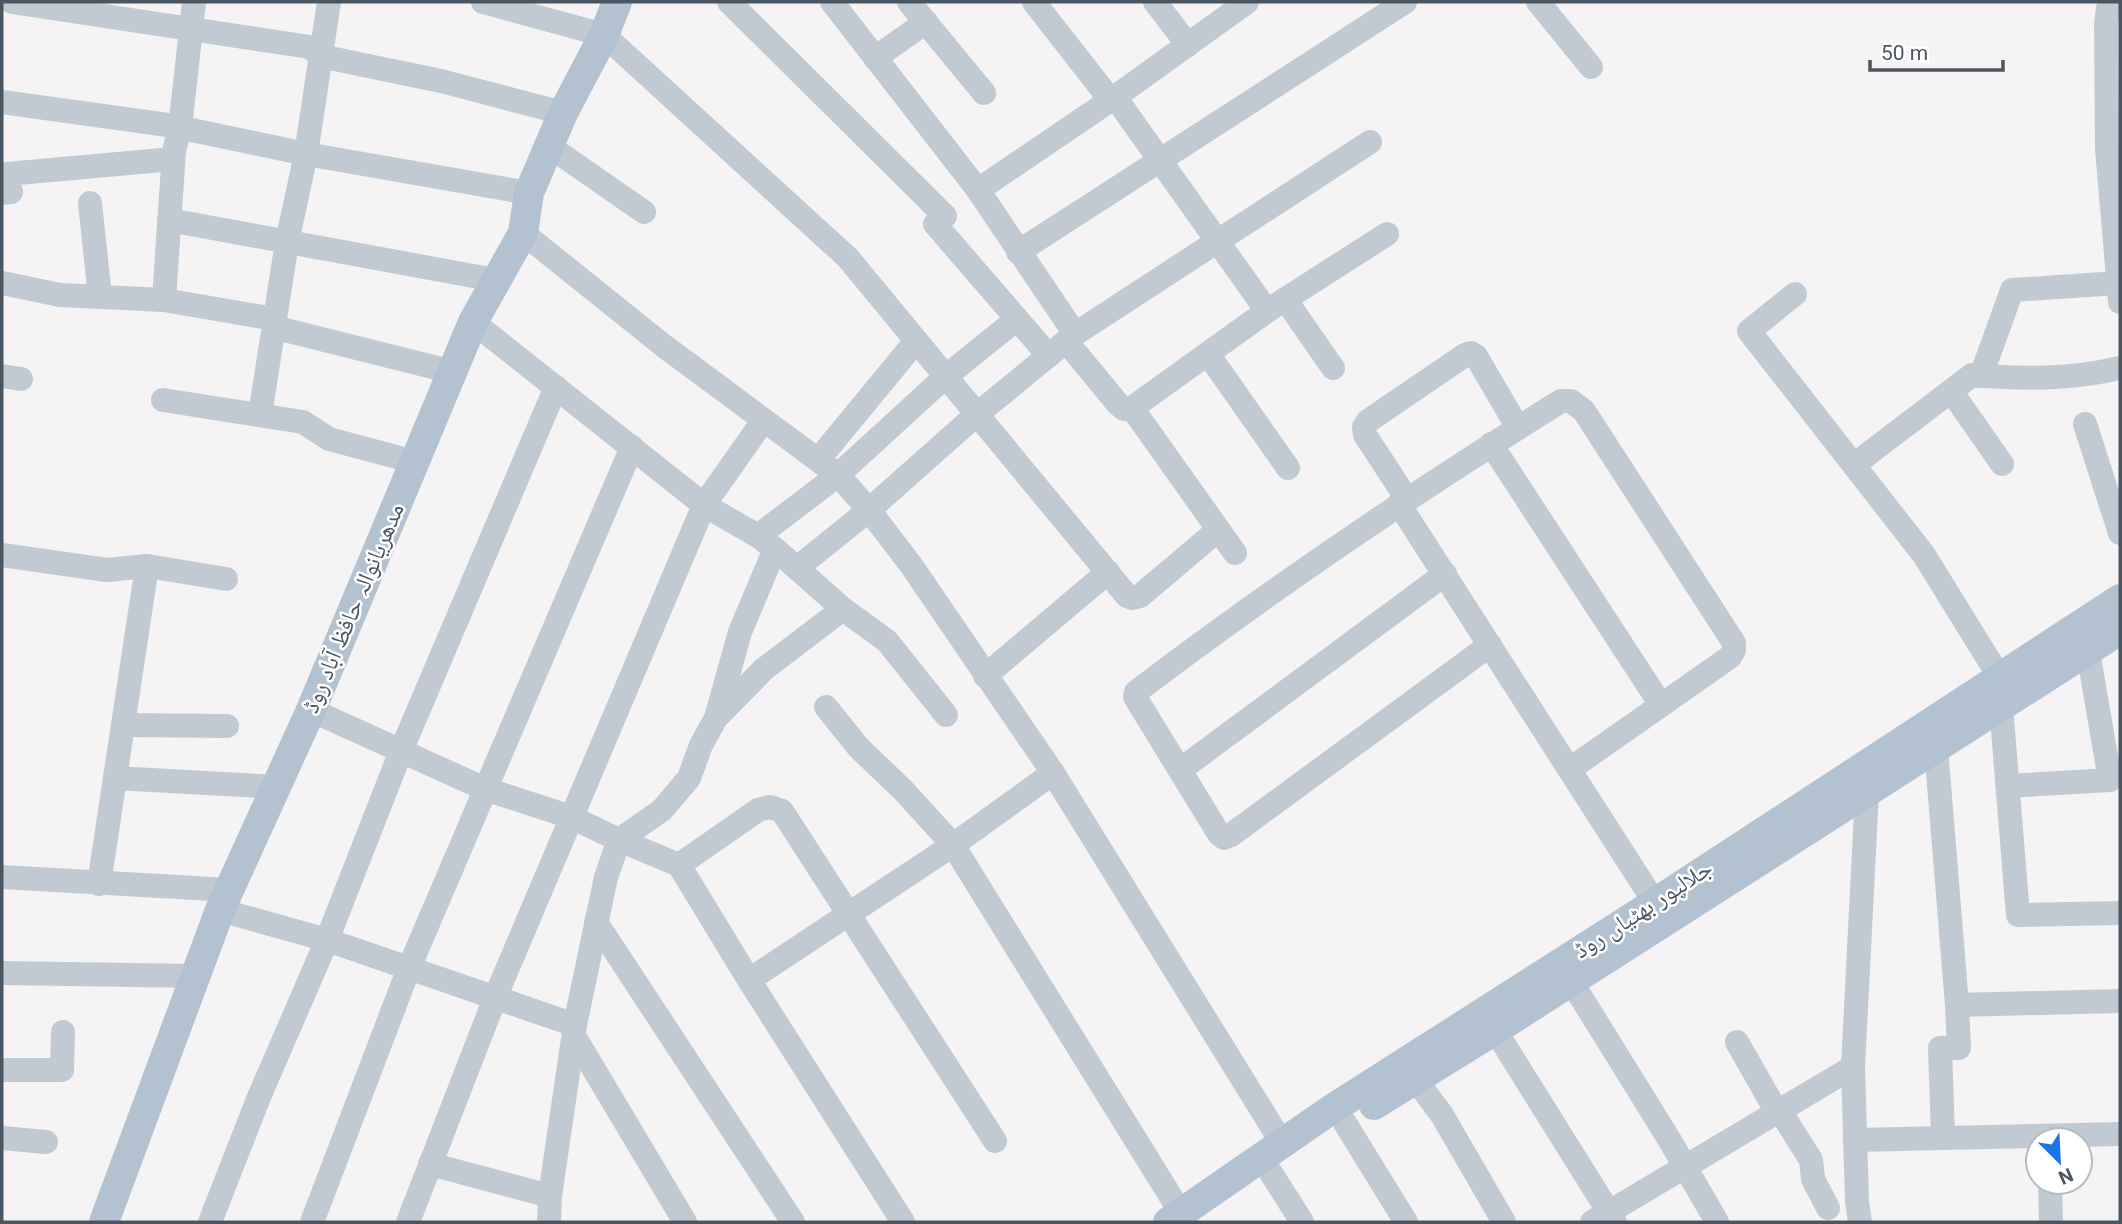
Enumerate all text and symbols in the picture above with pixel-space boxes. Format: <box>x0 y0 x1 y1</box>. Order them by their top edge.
scale bar <box>1870 28 2003 72</box>
text: 50 m <box>1881 41 1928 65</box>
street label: مدھریانوالہ حافظ آباد روڈ <box>296 499 410 717</box>
street label: جلالپور بھٹیاں روڈ <box>1568 854 1718 964</box>
north arrow <box>2024 1126 2094 1196</box>
text: N <box>2055 1163 2077 1189</box>

